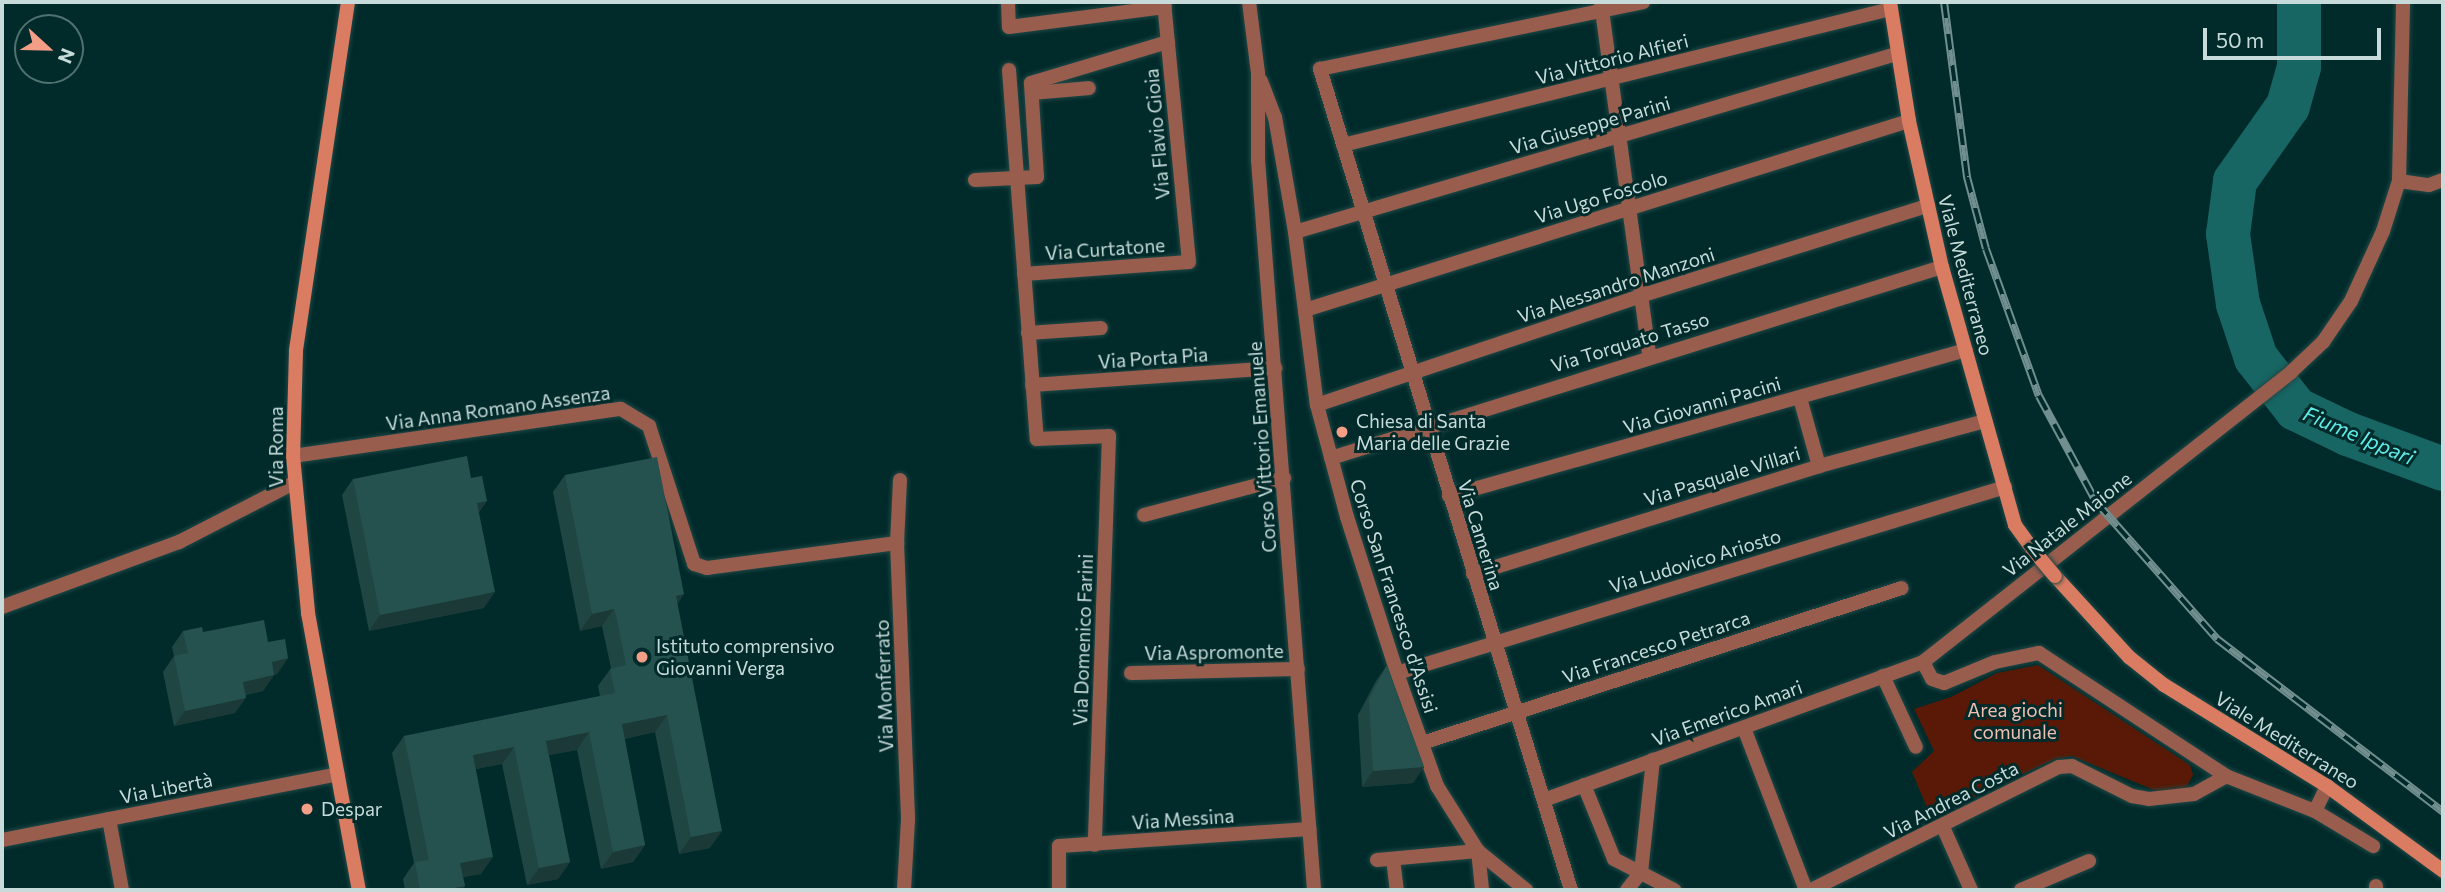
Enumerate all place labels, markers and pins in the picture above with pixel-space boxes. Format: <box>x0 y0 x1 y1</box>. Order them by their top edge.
place label: Chiesa di Santa Maria delle Grazie <box>1356 410 1510 454</box>
marker: Chiesa di Santa Maria delle Grazie <box>1334 424 1350 440</box>
place label: Istituto comprensivo Giovanni Verga <box>656 635 835 679</box>
marker: Istituto comprensivo Giovanni Verga <box>634 649 650 665</box>
place label: Despar <box>321 798 382 820</box>
marker: Despar <box>299 801 315 817</box>

